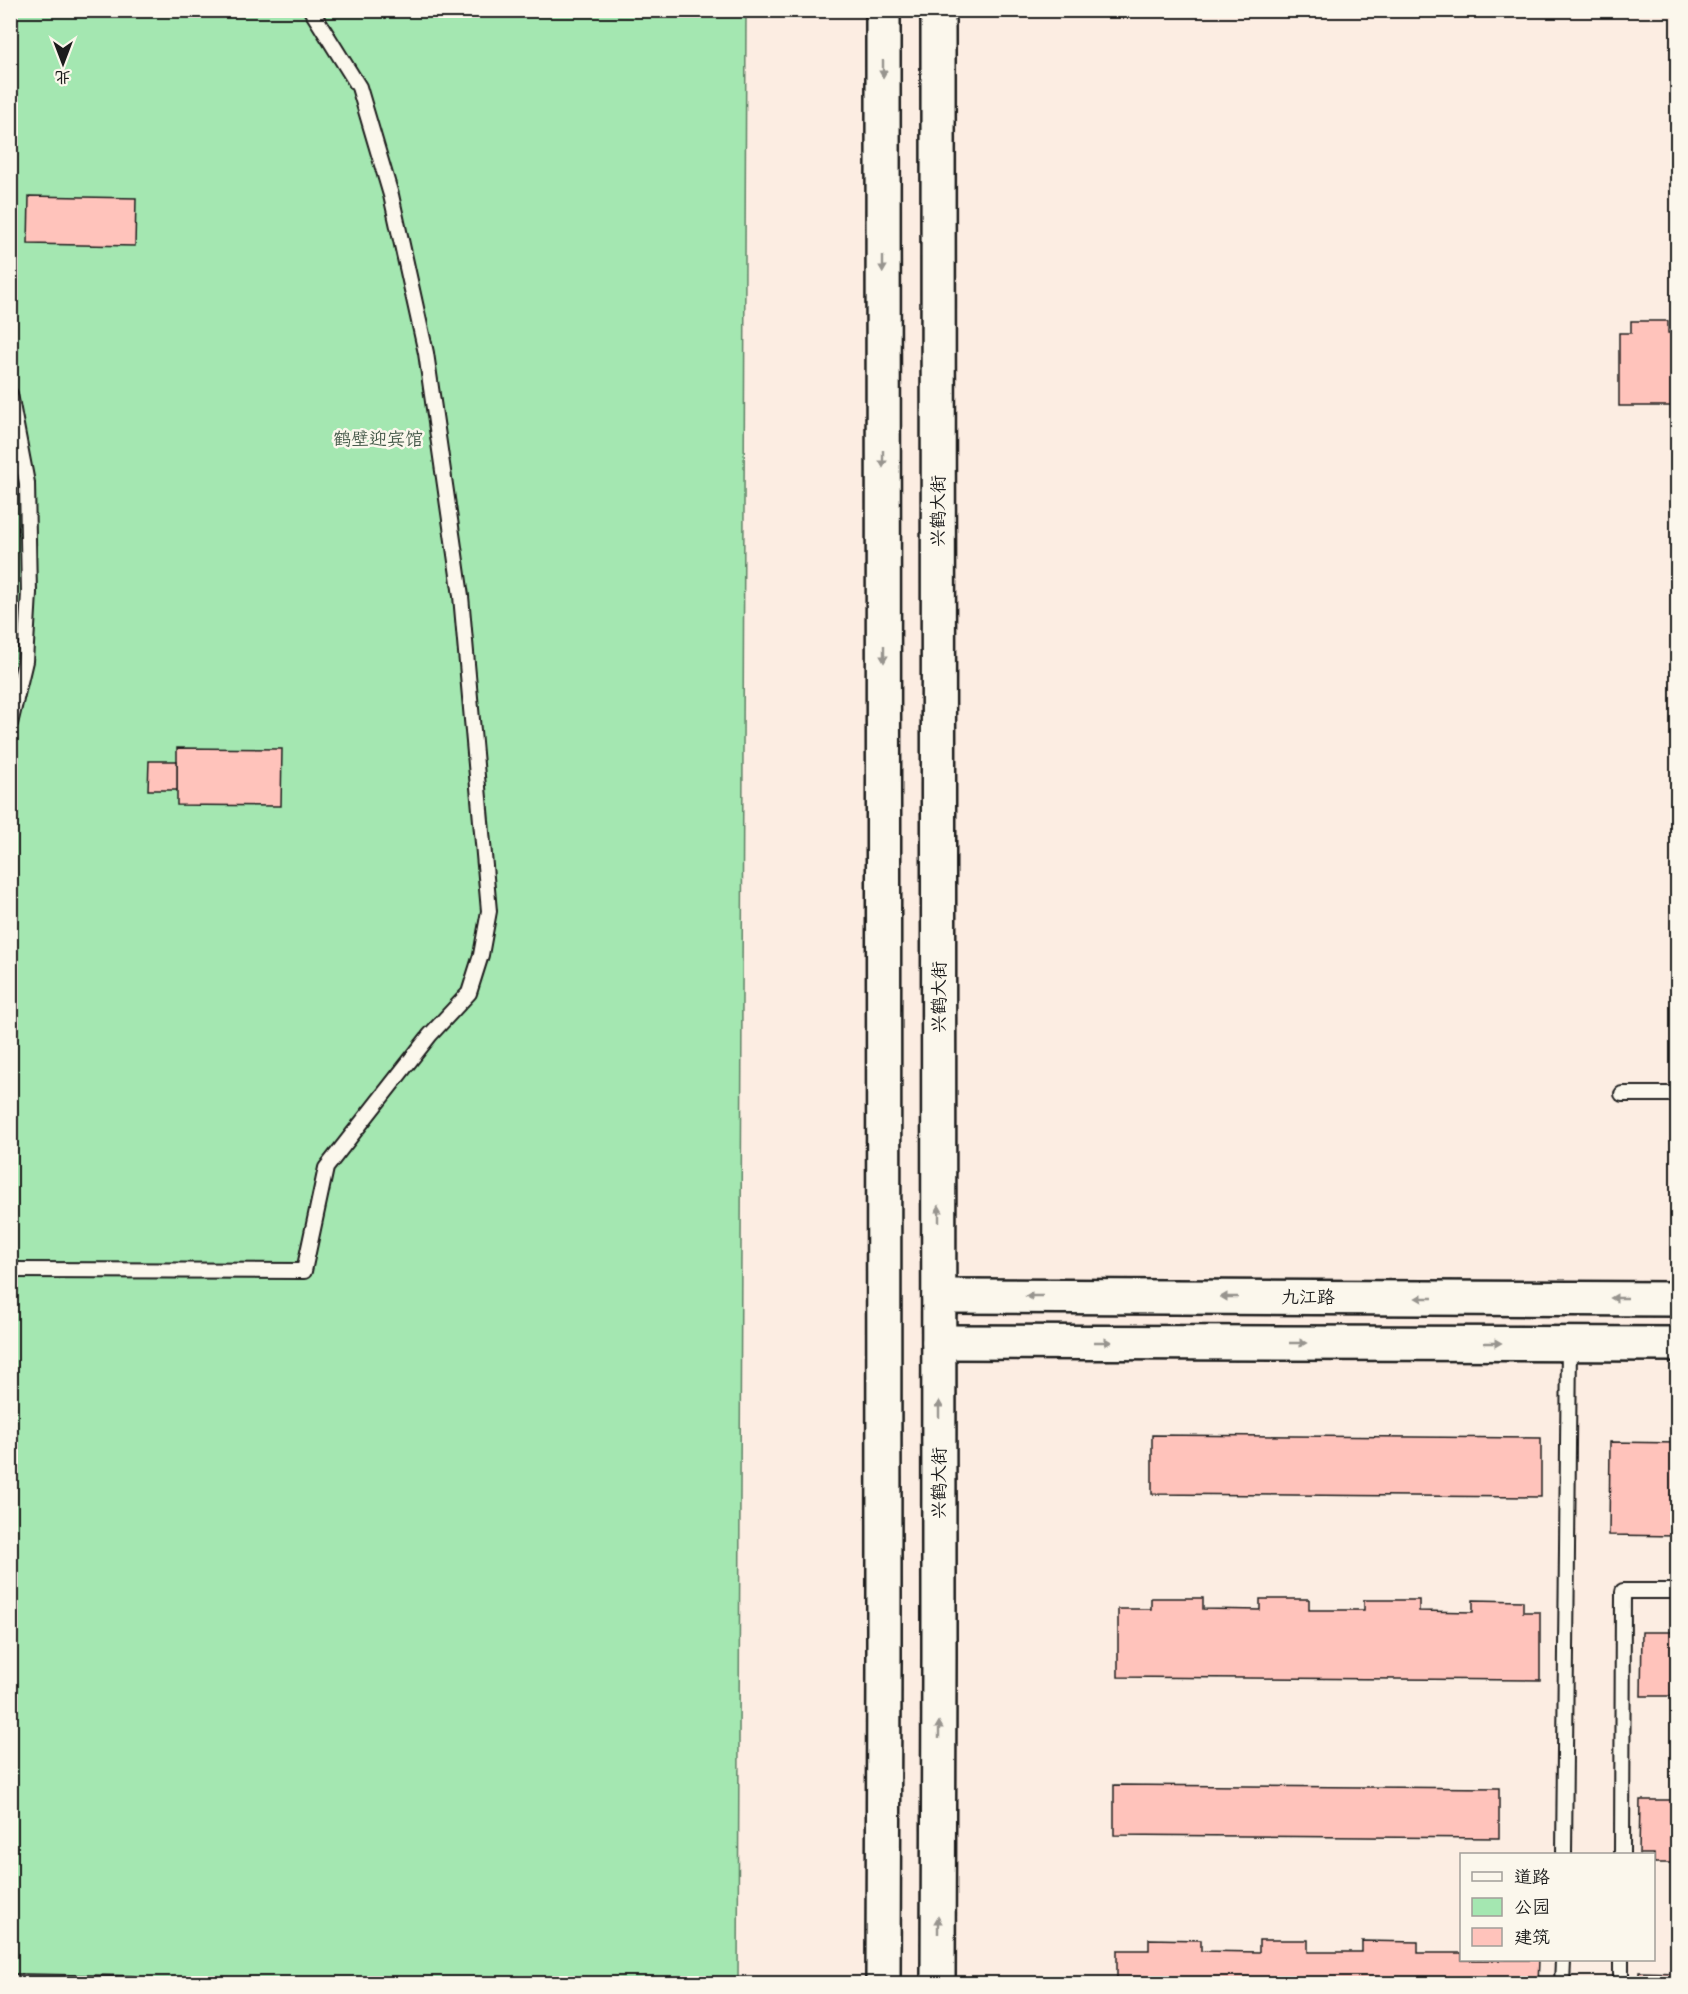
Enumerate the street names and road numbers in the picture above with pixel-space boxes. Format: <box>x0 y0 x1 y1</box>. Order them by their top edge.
street label: 兴鹤大街 <box>927 475 950 547</box>
street label: 兴鹤大街 <box>928 961 951 1033</box>
street label: 九江路 <box>1281 1286 1335 1309</box>
street label: 兴鹤大街 <box>928 1447 951 1519</box>

